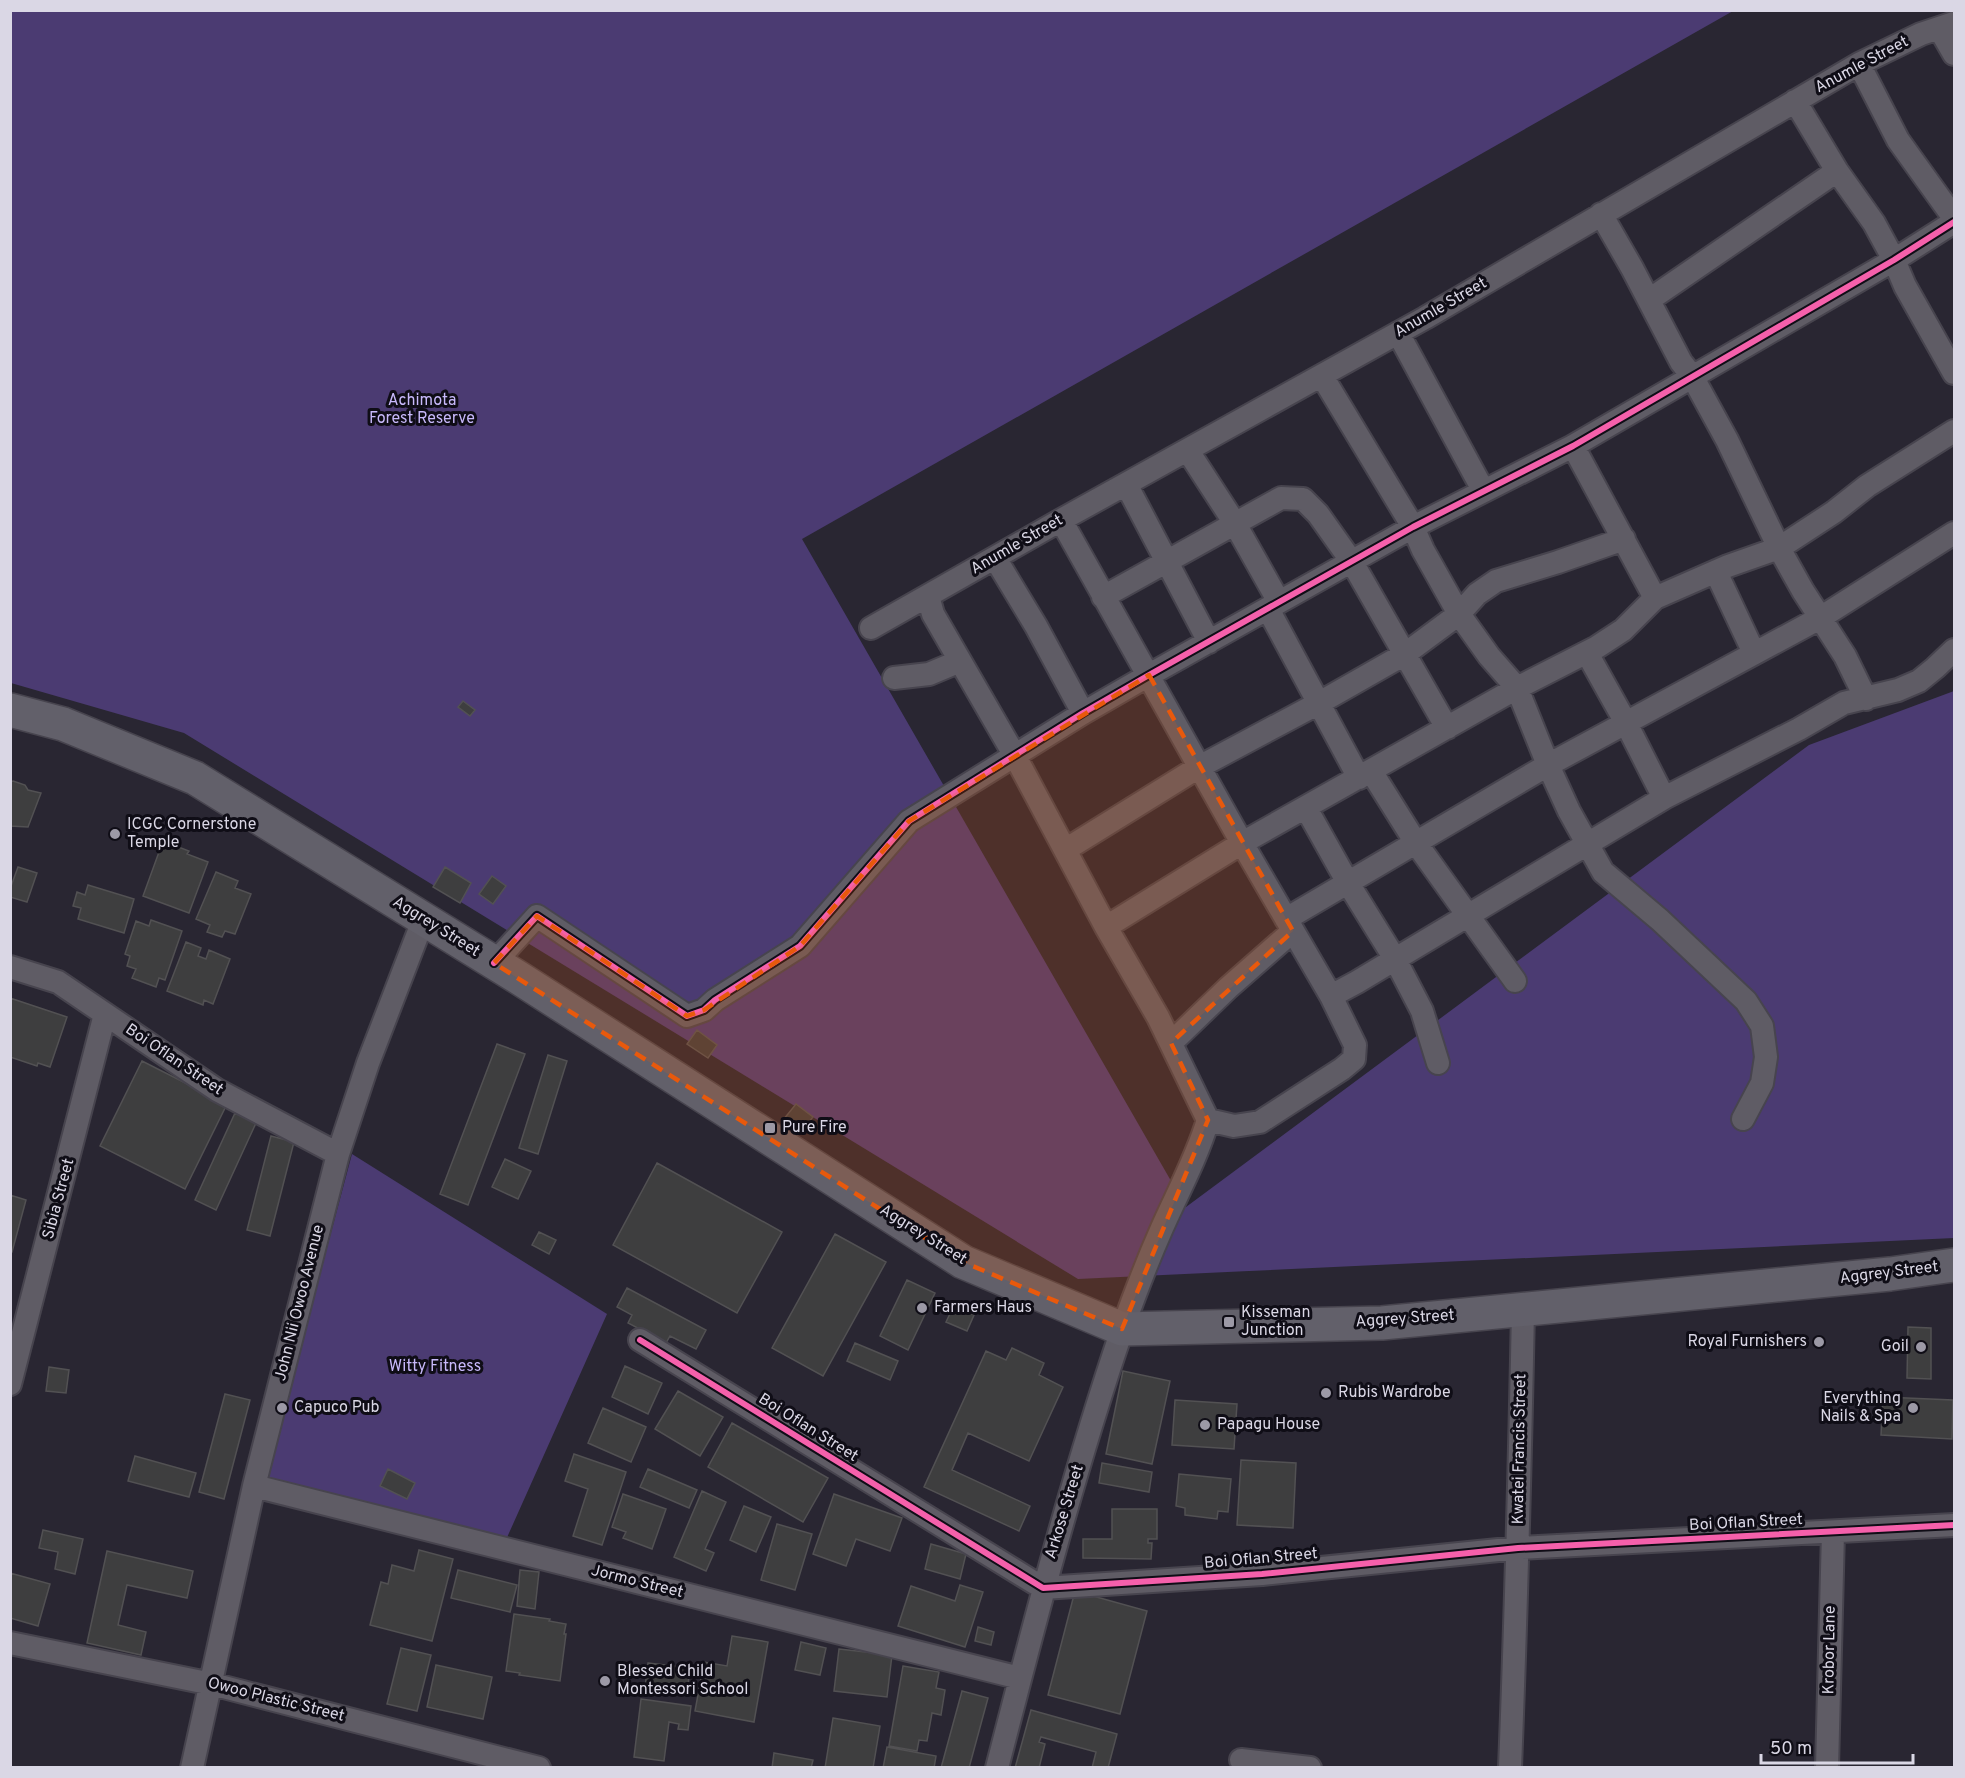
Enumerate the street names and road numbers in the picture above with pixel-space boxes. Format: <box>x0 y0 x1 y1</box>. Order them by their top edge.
street label: Anumle Street <box>1812 32 1912 98</box>
street label: Anumle Street <box>1391 274 1491 342</box>
street label: Anumle Street <box>967 511 1067 579</box>
street label: Aggrey Street <box>389 892 483 962</box>
street label: Boi Oflan Street <box>121 1020 227 1100</box>
street label: Sibia Street <box>39 1156 79 1242</box>
street label: Aggrey Street <box>876 1200 970 1270</box>
street label: John Nii Owoo Avenue <box>271 1223 329 1383</box>
street label: Aggrey Street <box>1839 1257 1939 1289</box>
street label: Aggrey Street <box>1355 1306 1455 1332</box>
street label: Kwatei Francis Street <box>1509 1373 1531 1525</box>
street label: Boi Oflan Street <box>754 1389 862 1467</box>
street label: Arkose Street <box>1041 1462 1089 1562</box>
street label: Boi Oflan Street <box>1689 1510 1803 1536</box>
street label: Boi Oflan Street <box>1203 1544 1319 1574</box>
street label: Jormo Street <box>589 1561 685 1603</box>
street label: Krobor Lane <box>1819 1605 1841 1695</box>
street label: Owoo Plastic Street <box>206 1673 346 1727</box>

